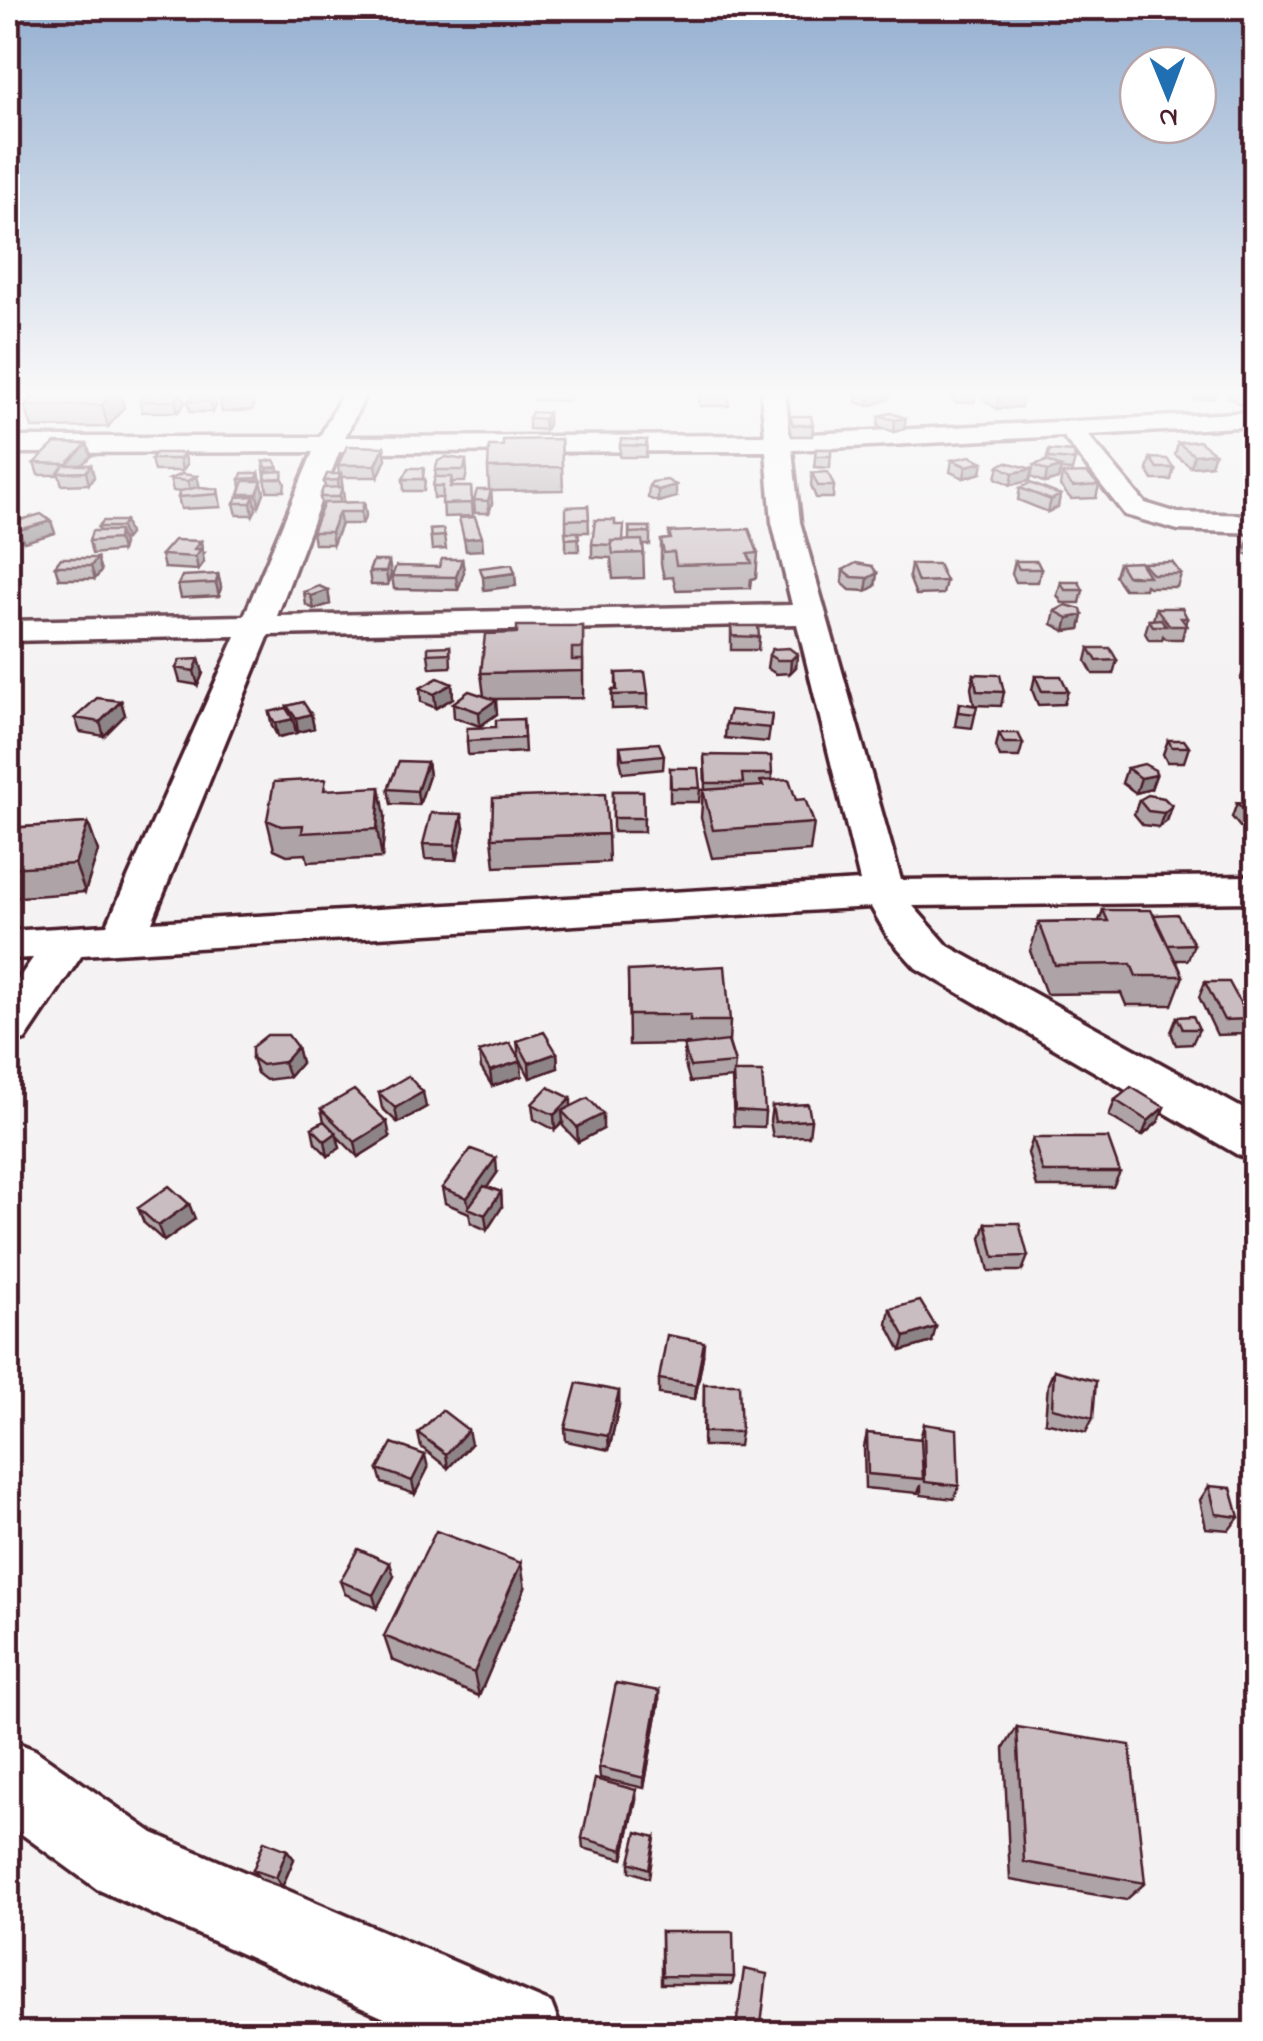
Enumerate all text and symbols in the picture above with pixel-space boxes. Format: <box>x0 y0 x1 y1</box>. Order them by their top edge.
north arrow <box>1118 45 1218 145</box>
text: N <box>1159 96 1178 137</box>

